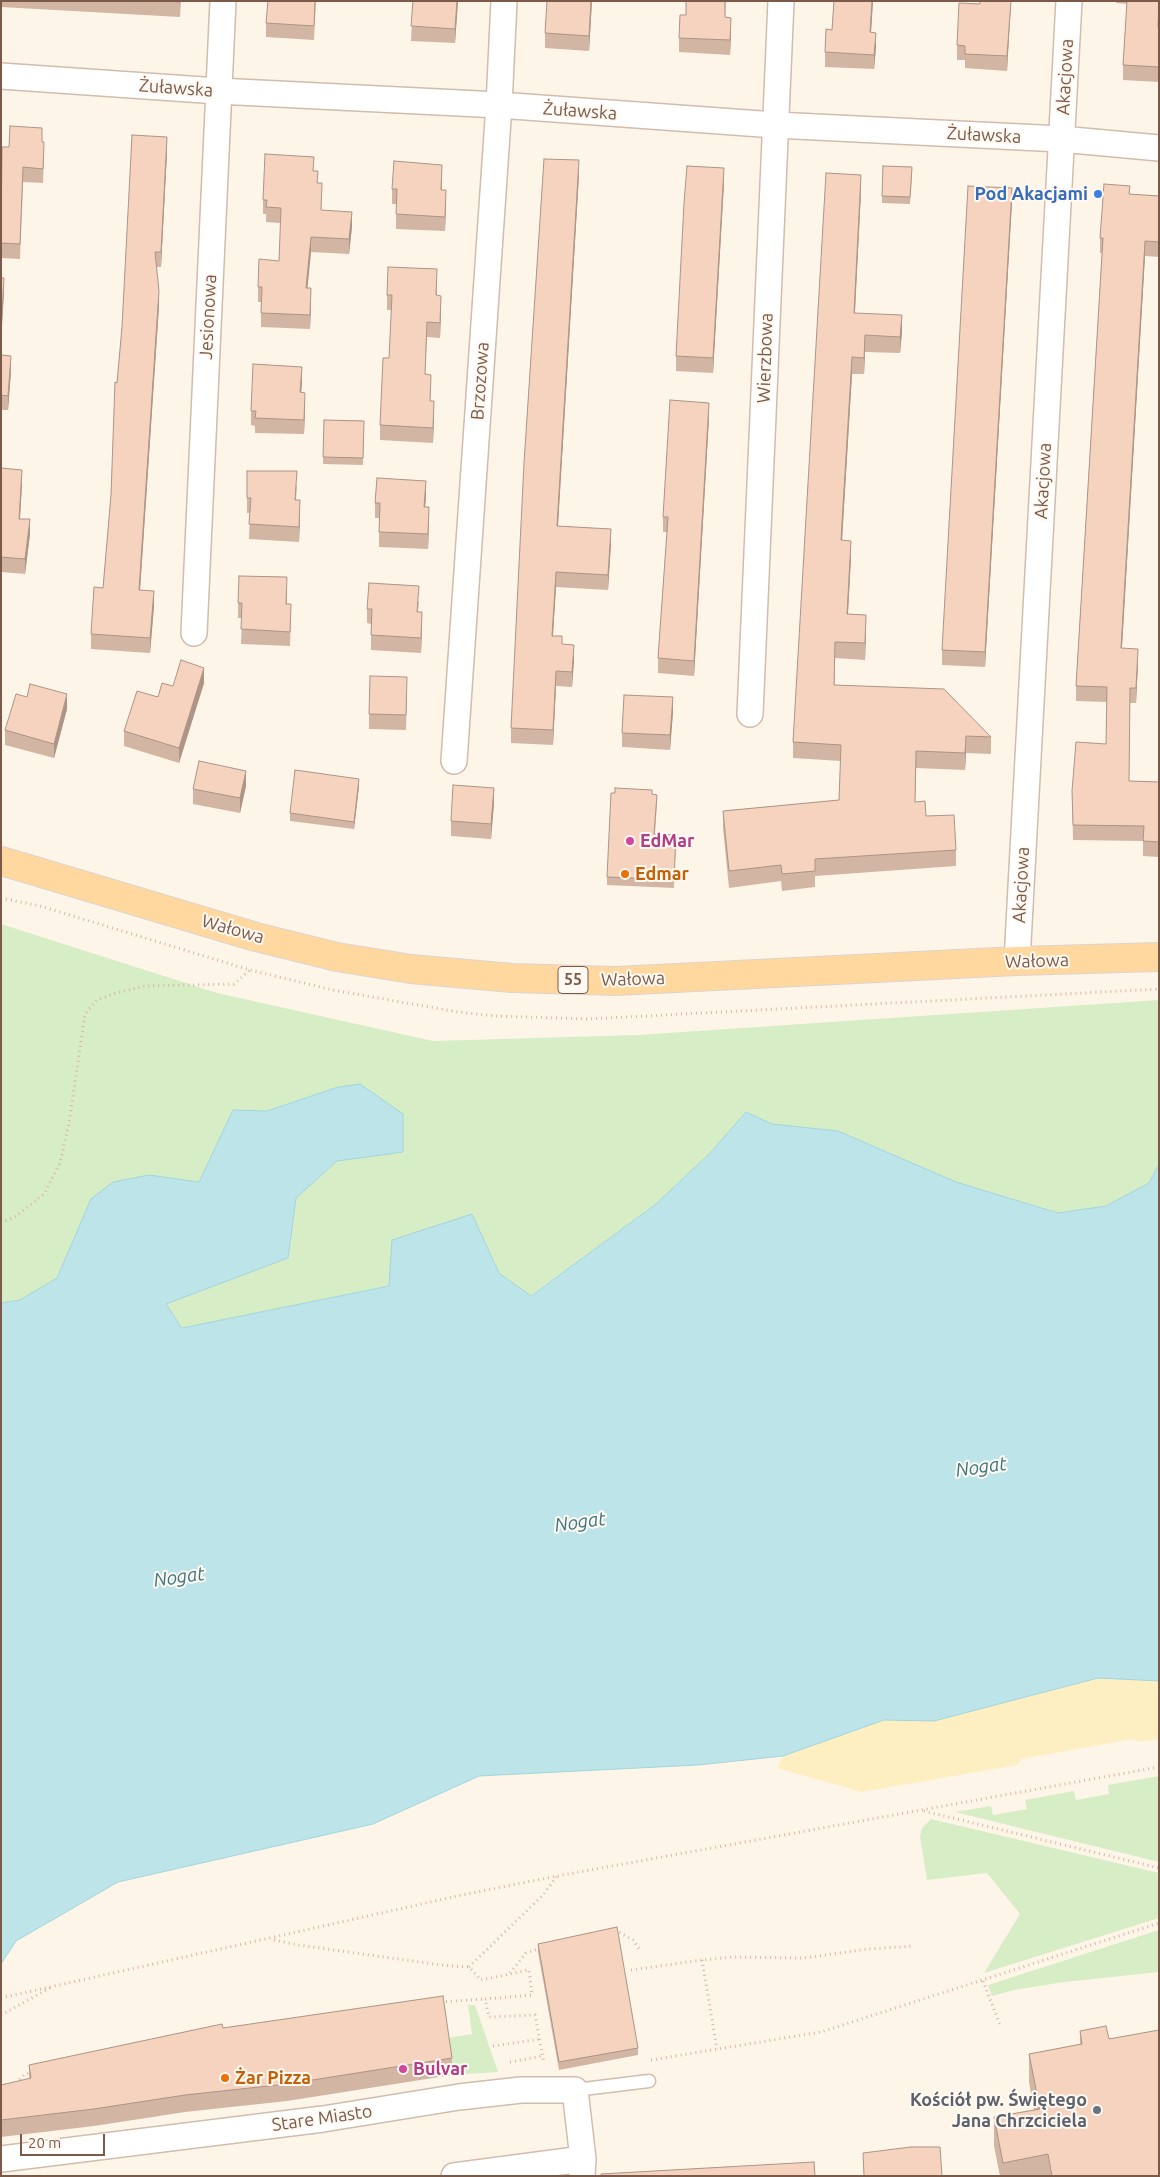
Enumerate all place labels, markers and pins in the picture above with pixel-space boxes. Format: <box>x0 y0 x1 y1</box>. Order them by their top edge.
place label: Pod Akacjami <box>974 183 1088 205</box>
marker: Pod Akacjami <box>1092 188 1104 200</box>
place label: EdMar <box>640 830 694 852</box>
marker: EdMar <box>624 835 636 847</box>
place label: Edmar <box>635 863 689 885</box>
marker: Edmar <box>619 868 631 880</box>
place label: Bulvar <box>413 2058 467 2080</box>
marker: Bulvar <box>397 2063 409 2075</box>
place label: Żar Pizza <box>235 2067 311 2089</box>
marker: Żar Pizza <box>219 2072 231 2084</box>
place label: Kościół pw. Świętego Jana Chrzciciela <box>910 2089 1087 2132</box>
marker: Kościół pw. Świętego Jana Chrzciciela <box>1091 2104 1103 2116</box>

